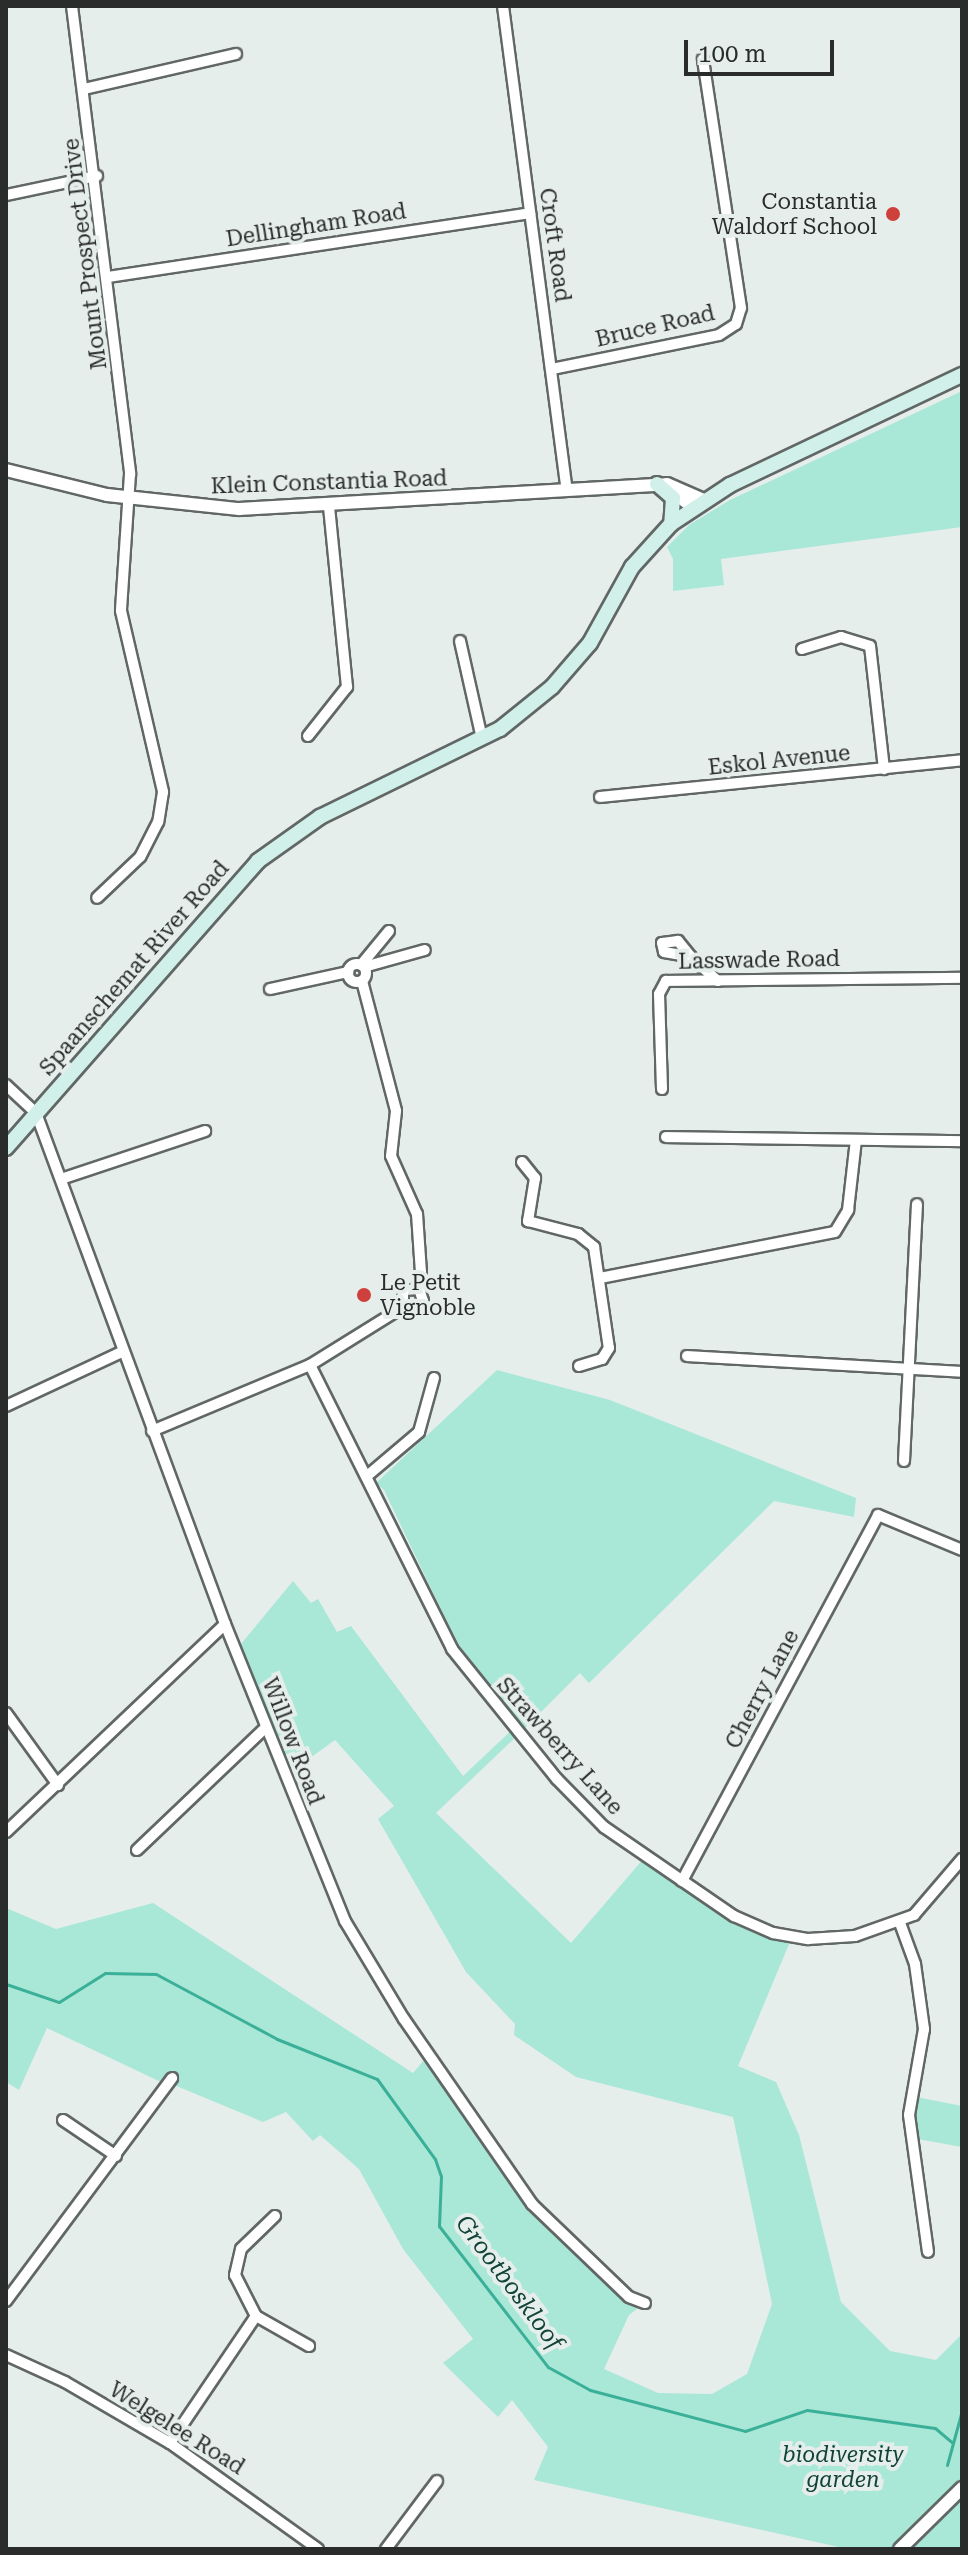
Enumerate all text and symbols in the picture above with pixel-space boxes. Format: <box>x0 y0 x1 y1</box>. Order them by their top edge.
scale bar <box>688 24 838 74</box>
text: 100 m <box>698 40 766 68</box>
street label: Mount Prospect Drive <box>58 137 112 371</box>
street label: Croft Road <box>534 186 576 304</box>
place label: Constantia Waldorf School <box>712 188 877 240</box>
street label: Dellingham Road <box>224 198 408 252</box>
marker: Constantia Waldorf School <box>884 205 902 223</box>
street label: Bruce Road <box>593 299 717 353</box>
street label: Klein Constantia Road <box>210 465 448 499</box>
street label: Eskol Avenue <box>707 739 851 781</box>
street label: Spaanschemat River Road <box>34 855 234 1081</box>
street label: Lasswade Road <box>678 945 840 975</box>
place label: Le Petit Vignoble <box>380 1269 476 1320</box>
marker: Le Petit Vignoble <box>355 1286 373 1304</box>
street label: Cherry Lane <box>720 1625 804 1753</box>
street label: Strawberry Lane <box>491 1672 629 1820</box>
street label: Willow Road <box>257 1674 329 1808</box>
water label: Grootboskloof <box>449 2210 569 2356</box>
street label: Welgelee Road <box>104 2376 250 2480</box>
park label: biodiversity garden <box>782 2441 904 2492</box>

